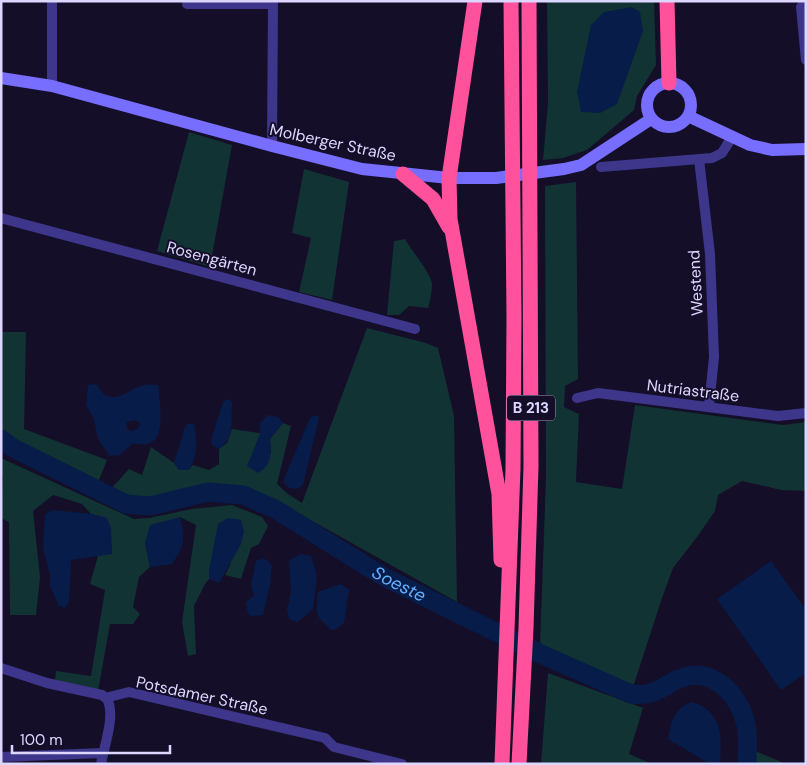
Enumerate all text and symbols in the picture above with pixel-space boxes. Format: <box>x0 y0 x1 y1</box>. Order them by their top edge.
street label: Molberger Straße <box>268 119 398 166</box>
street label: Rosengärten <box>164 236 259 281</box>
street label: Westend <box>683 250 708 316</box>
street label: Nutriastraße <box>646 374 740 407</box>
road number: B 213 <box>507 396 555 420</box>
water label: Soeste <box>367 560 430 608</box>
street label: Potsdamer Straße <box>134 671 270 720</box>
scale bar <box>12 722 170 754</box>
text: 100 m <box>20 730 63 750</box>

